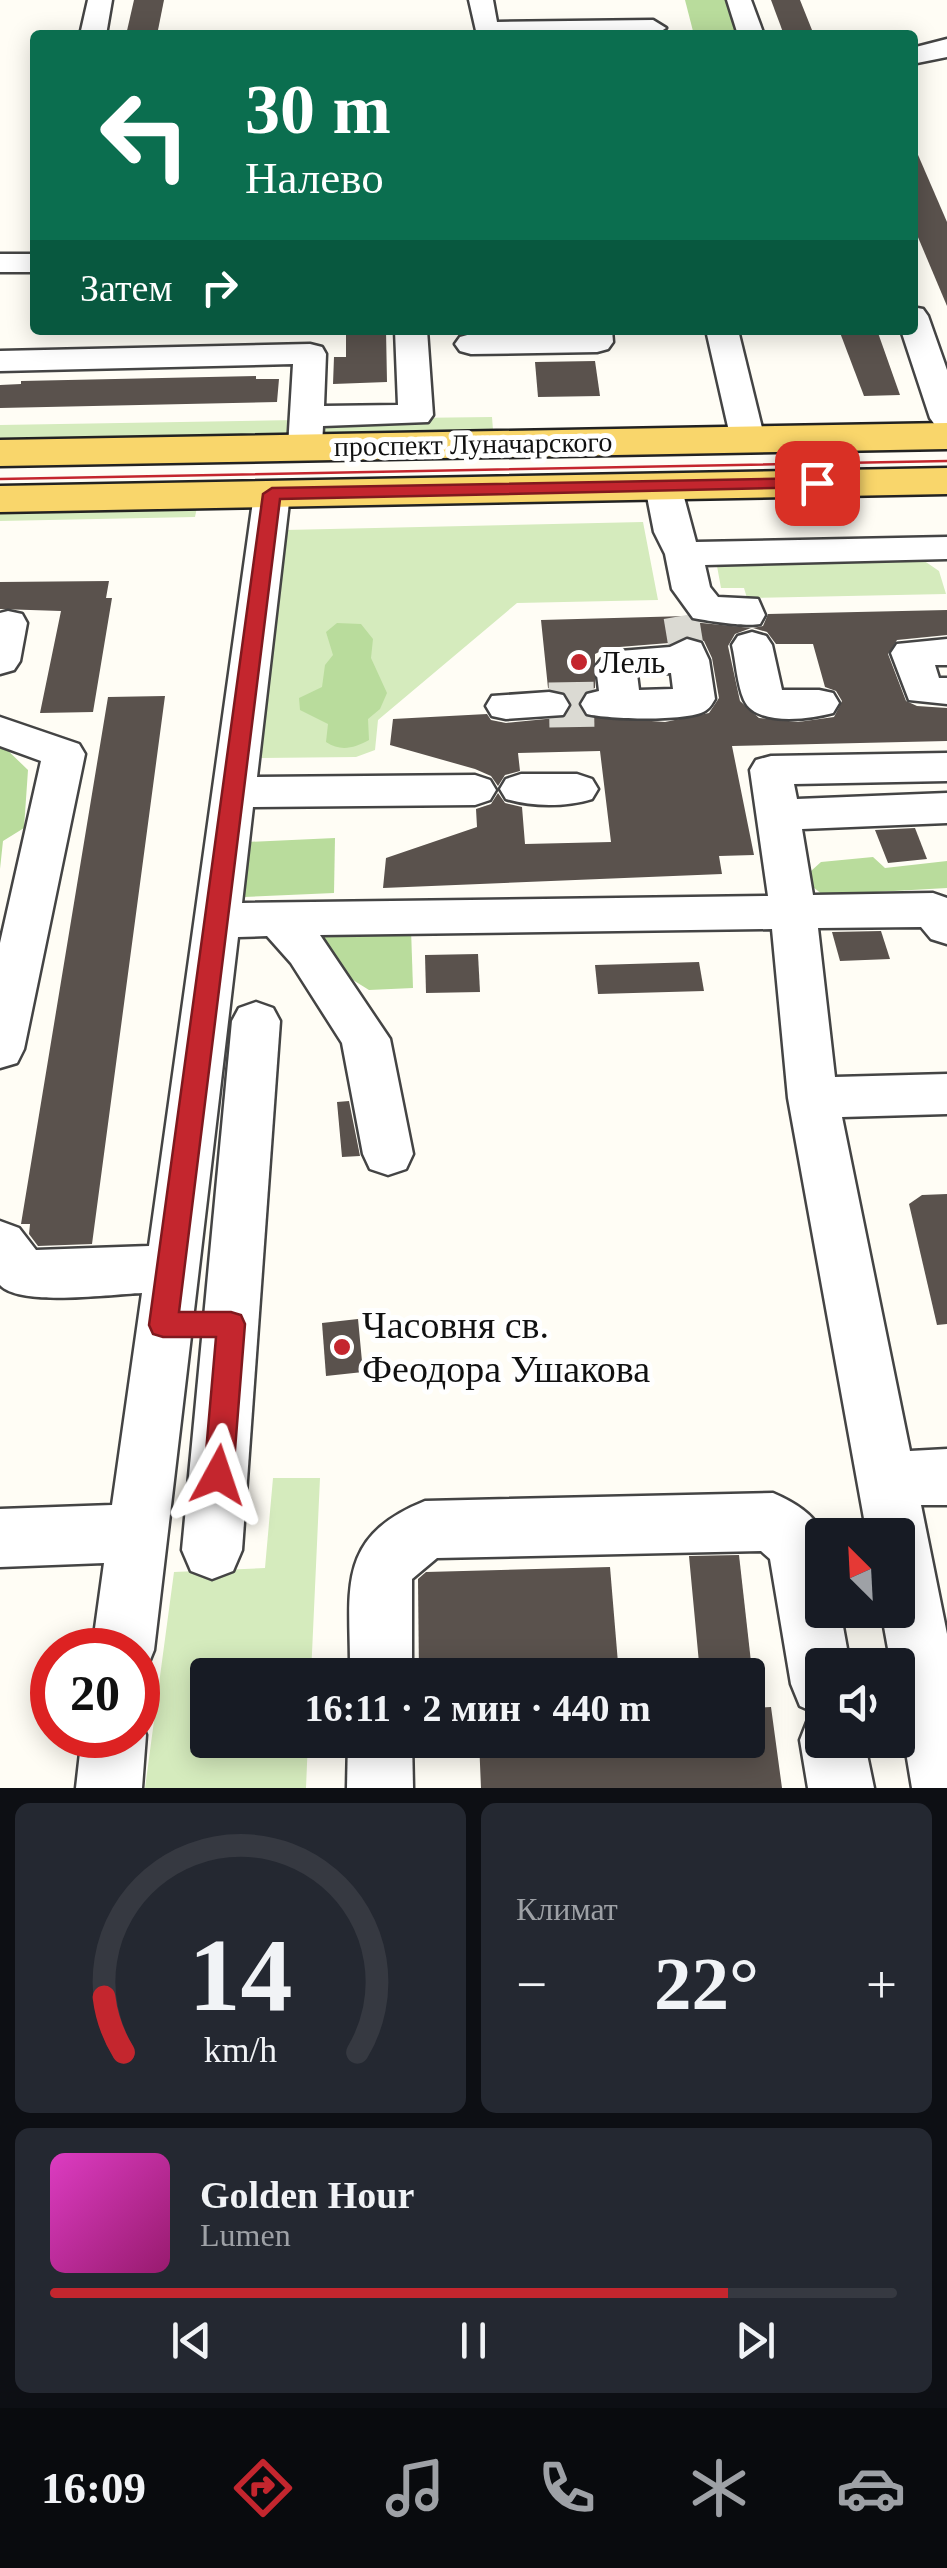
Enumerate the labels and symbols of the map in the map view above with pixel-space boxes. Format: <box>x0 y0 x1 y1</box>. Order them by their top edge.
street label: проспект Луначарского <box>334 426 612 462</box>
pin <box>775 441 860 526</box>
place label: Лель <box>599 644 665 680</box>
marker: Лель <box>568 651 590 673</box>
place label: Часовня св. Феодора Ушакова <box>362 1304 650 1390</box>
marker: Часовня св. Феодора Ушакова <box>331 1336 353 1358</box>
position arrow <box>166 1423 270 1527</box>
north arrow <box>805 1518 915 1628</box>
speed limit sign: 20 <box>30 1628 160 1758</box>

